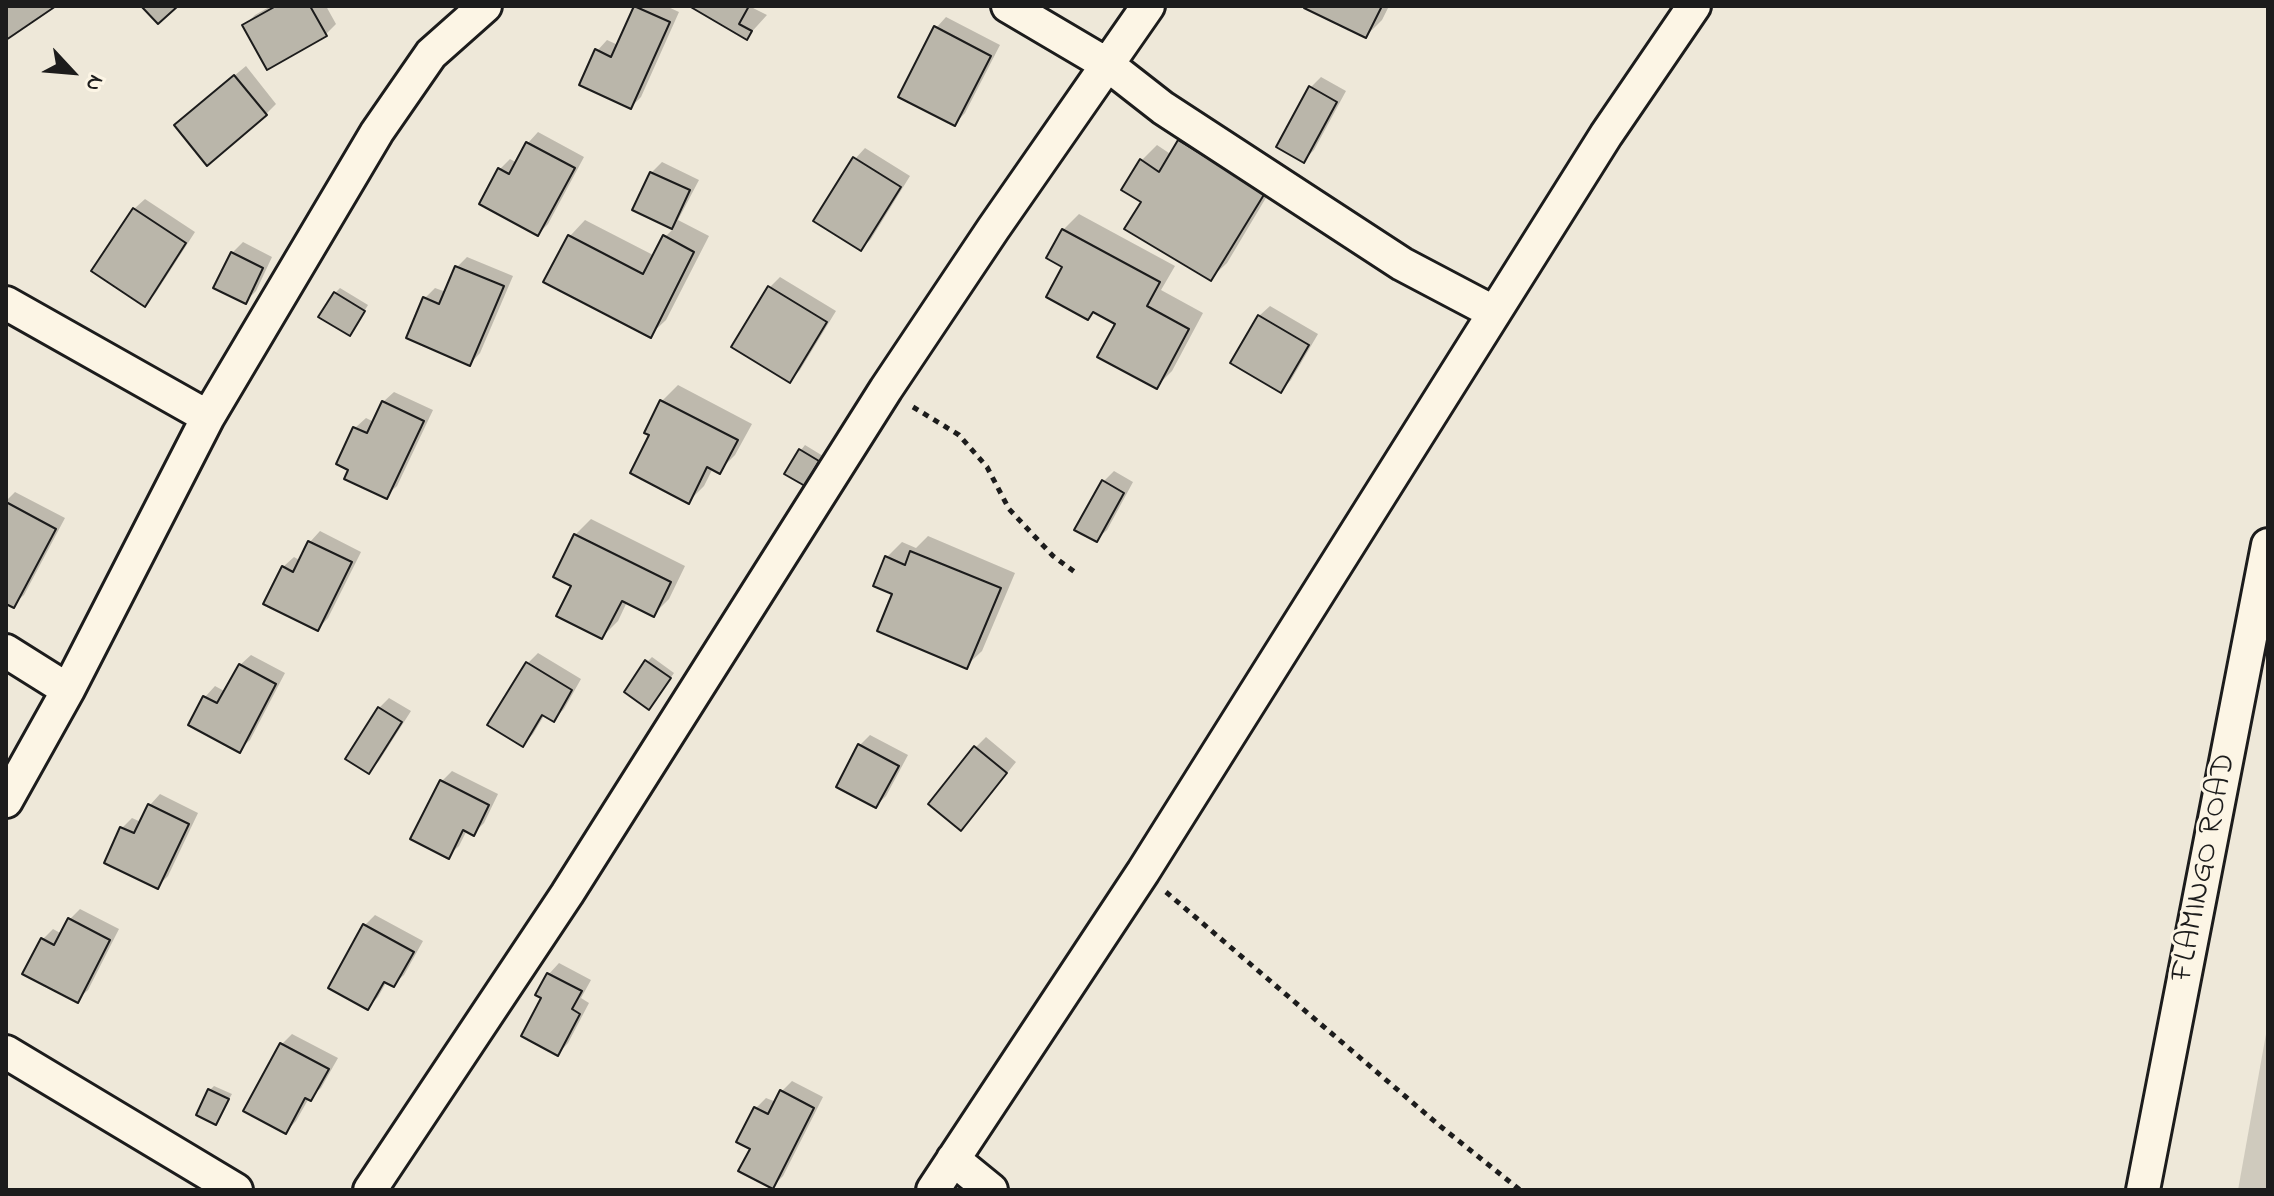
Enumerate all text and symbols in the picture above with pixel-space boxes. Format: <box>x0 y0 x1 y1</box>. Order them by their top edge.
north arrow <box>32 32 112 112</box>
text: N <box>76 69 111 96</box>
street label: FLAMINGO ROAD <box>2165 751 2247 985</box>

